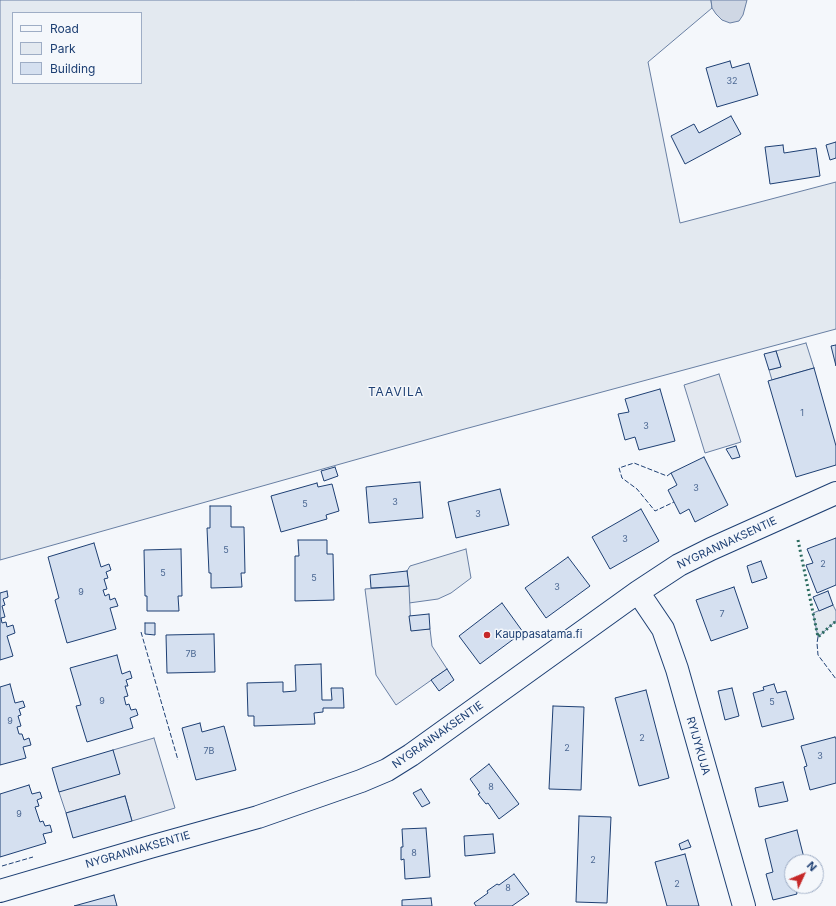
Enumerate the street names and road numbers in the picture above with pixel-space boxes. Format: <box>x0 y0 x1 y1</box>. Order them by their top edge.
street label: NYGRANNAKSENTIE <box>675 514 779 572</box>
street label: NYGRANNAKSENTIE <box>390 699 486 771</box>
street label: RYIJYKUJA <box>683 715 713 777</box>
street label: NYGRANNAKSENTIE <box>84 829 192 871</box>

